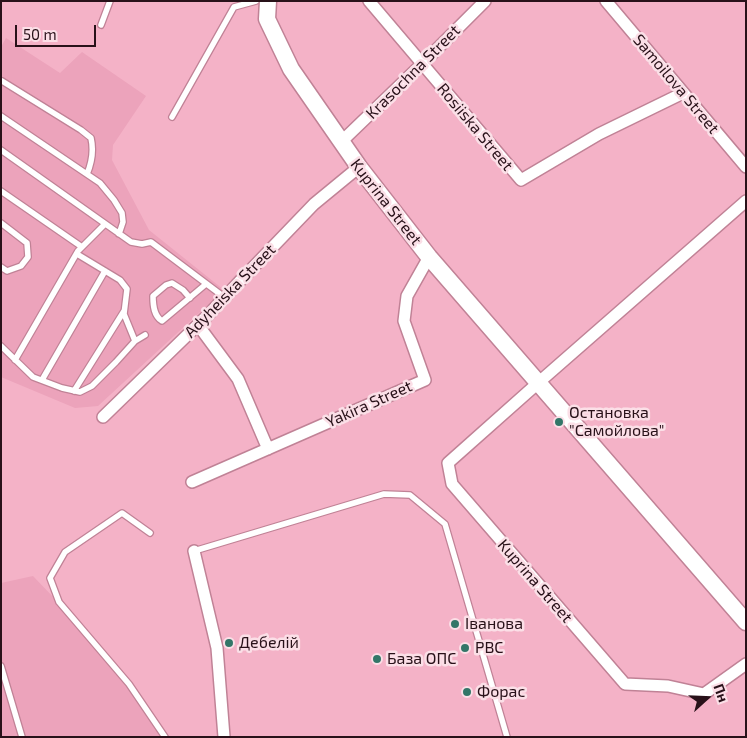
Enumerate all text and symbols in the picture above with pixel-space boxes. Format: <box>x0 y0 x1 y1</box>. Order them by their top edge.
scale bar <box>18 15 99 47</box>
street label: Krasochna Street <box>362 21 464 123</box>
text: 50 m <box>23 25 57 43</box>
street label: Samoilova Street <box>629 30 723 138</box>
street label: Rosiiska Street <box>433 79 517 175</box>
street label: Kuprina Street <box>346 155 426 249</box>
street label: Adyheiska Street <box>181 240 279 342</box>
street label: Yakira Street <box>323 376 415 432</box>
place label: Остановка "Самойлова" <box>569 403 664 441</box>
marker: Остановка "Самойлова" <box>553 416 565 428</box>
street label: Kuprina Street <box>494 535 576 627</box>
place label: Іванова <box>465 614 523 634</box>
marker: Іванова <box>449 618 461 630</box>
place label: Дебелій <box>239 633 299 653</box>
marker: Дебелій <box>223 637 235 649</box>
place label: РВС <box>475 638 503 658</box>
marker: РВС <box>459 642 471 654</box>
place label: База ОПС <box>387 649 456 669</box>
marker: База ОПС <box>371 653 383 665</box>
north arrow <box>682 673 732 723</box>
text: Пн <box>710 681 733 704</box>
place label: Форас <box>477 682 525 702</box>
marker: Форас <box>461 686 473 698</box>

